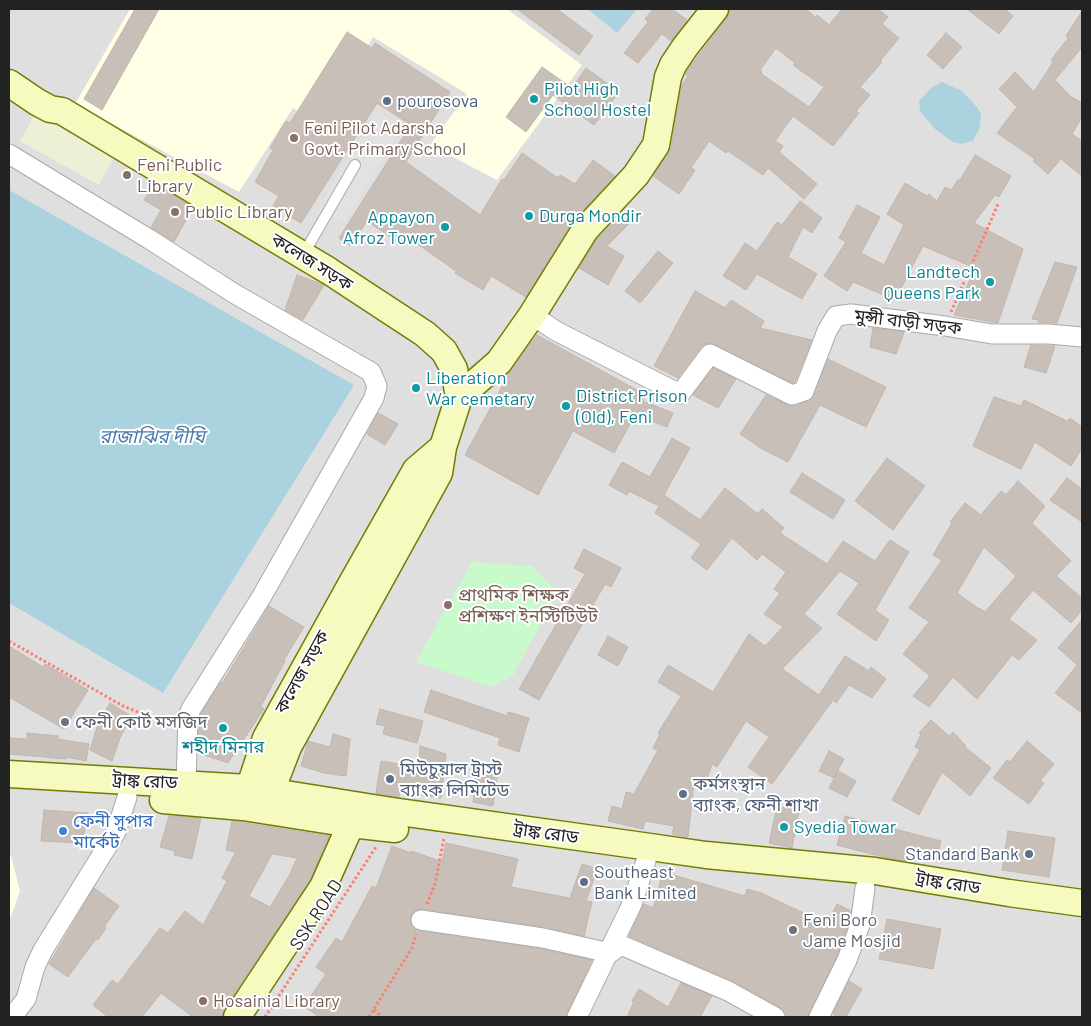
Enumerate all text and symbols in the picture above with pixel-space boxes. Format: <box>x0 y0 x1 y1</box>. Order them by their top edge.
place label: Pilot High School Hostel <box>544 78 651 120</box>
place label: pourosova <box>397 90 478 112</box>
marker: Pilot High School Hostel <box>528 93 540 105</box>
marker: pourosova <box>381 95 393 107</box>
place label: Feni Pilot Adarsha Govt. Primary School <box>304 117 466 160</box>
marker: Feni Pilot Adarsha Govt. Primary School <box>288 132 300 144</box>
place label: Feni Public Library <box>137 154 222 196</box>
marker: Feni Public Library <box>121 169 133 181</box>
place label: Public Library <box>185 201 293 223</box>
place label: Durga Mondir <box>539 205 642 227</box>
marker: Public Library <box>169 206 181 218</box>
place label: Appayon Afroz Tower <box>343 206 435 248</box>
marker: Durga Mondir <box>523 210 535 222</box>
marker: Appayon Afroz Tower <box>439 221 451 233</box>
street label: কলেজ সড়ক <box>267 229 357 295</box>
place label: Landtech Queens Park <box>883 261 980 304</box>
marker: Landtech Queens Park <box>984 276 996 288</box>
street label: মুন্সী বাড়ী সড়ক <box>853 305 963 339</box>
place label: Liberation War cemetary <box>426 367 535 409</box>
marker: Liberation War cemetary <box>410 382 422 394</box>
place label: District Prison (Old), Feni <box>576 385 688 428</box>
marker: District Prison (Old), Feni <box>560 400 572 412</box>
water label: রাজাঝির দীঘি <box>99 426 205 448</box>
place label: প্রাথমিক শিক্ষক প্রশিক্ষণ ইনস্টিটিউট <box>458 584 598 626</box>
marker: প্রাথমিক শিক্ষক প্রশিক্ষণ ইনস্টিটিউট <box>442 599 454 611</box>
street label: কলেজ সড়ক <box>270 627 334 717</box>
place label: ফেনী কোর্ট মসজিদ <box>75 711 207 733</box>
marker: ফেনী কোর্ট মসজিদ <box>59 716 71 728</box>
marker: শহীদ মিনার <box>217 722 229 734</box>
place label: শহীদ মিনার <box>182 736 264 758</box>
place label: মিউচুয়াল ট্রাস্ট ব্যাংক লিমিটেড <box>400 758 509 801</box>
street label: ট্রাঙ্ক রোড <box>112 768 178 794</box>
marker: মিউচুয়াল ট্রাস্ট ব্যাংক লিমিটেড <box>384 773 396 785</box>
place label: কর্মসংস্থান ব্যাংক, ফেনী শাখা <box>693 773 819 816</box>
marker: কর্মসংস্থান ব্যাংক, ফেনী শাখা <box>677 788 689 800</box>
place label: ফেনী সুপার মার্কেট <box>73 810 153 852</box>
place label: Syedia Towar <box>794 816 896 838</box>
street label: ট্রাঙ্ক রোড <box>512 818 580 848</box>
marker: Syedia Towar <box>778 821 790 833</box>
marker: ফেনী সুপার মার্কেট <box>57 825 69 837</box>
place label: Standard Bank <box>905 843 1019 865</box>
marker: Standard Bank <box>1023 848 1035 860</box>
place label: Southeast Bank Limited <box>594 861 697 904</box>
street label: ট্রাঙ্ক রোড <box>914 867 982 899</box>
street label: SSK ROAD <box>285 876 347 954</box>
marker: Southeast Bank Limited <box>578 876 590 888</box>
place label: Feni Boro Jame Mosjid <box>803 909 901 952</box>
marker: Feni Boro Jame Mosjid <box>787 924 799 936</box>
place label: Hosainia Library <box>213 990 340 1012</box>
marker: Hosainia Library <box>197 995 209 1007</box>

